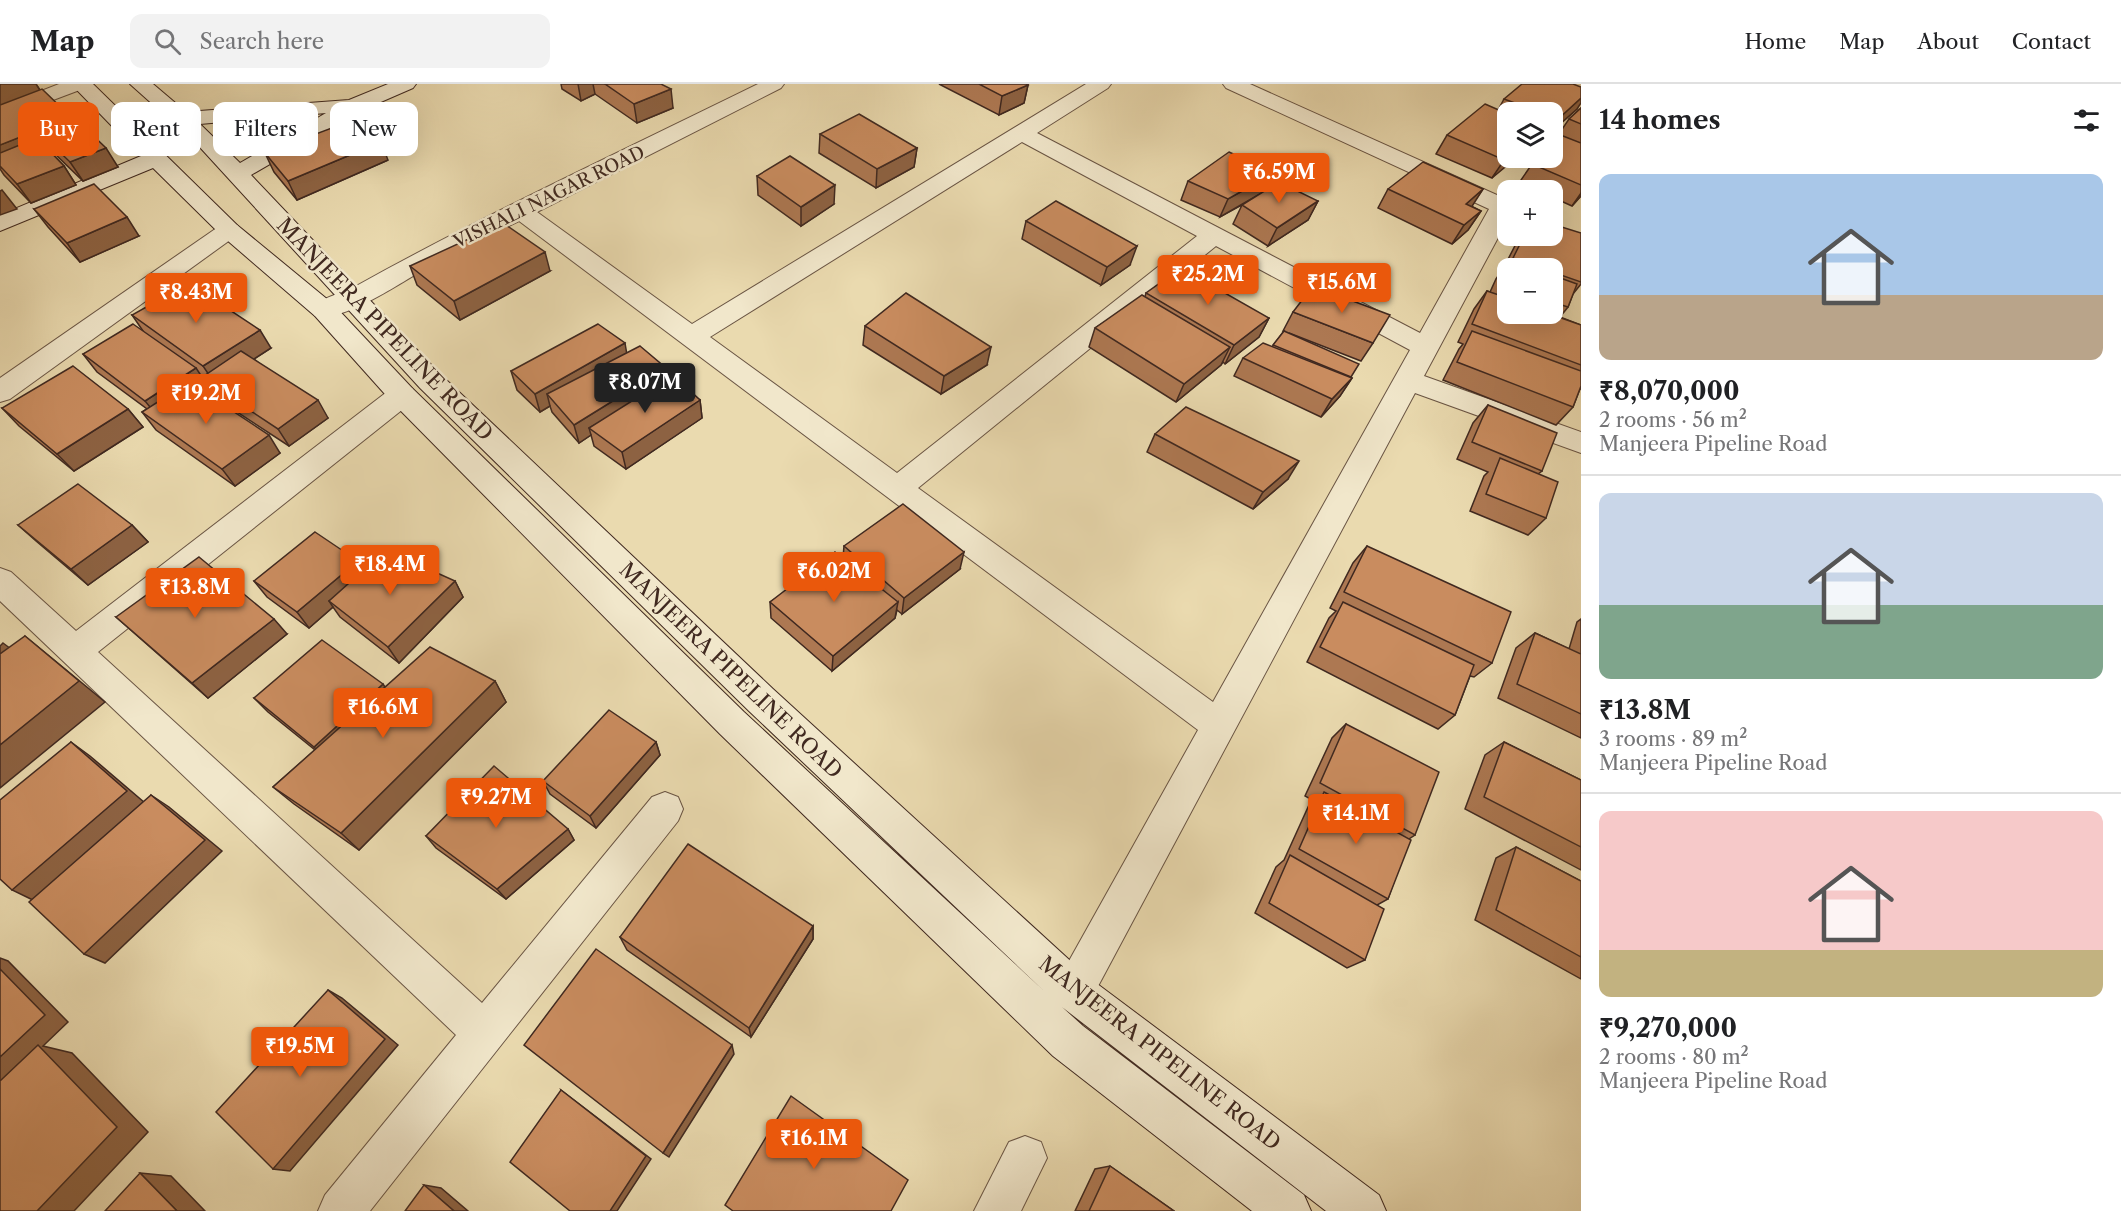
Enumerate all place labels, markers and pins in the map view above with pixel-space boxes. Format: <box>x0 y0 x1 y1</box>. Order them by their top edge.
pin: ₹6.59M <box>1230 153 1328 204</box>
pin: ₹25.2M <box>1159 255 1257 306</box>
pin: ₹15.6M <box>1293 263 1391 314</box>
pin: ₹8.43M <box>147 273 245 324</box>
pin: ₹8.07M <box>596 363 694 414</box>
pin: ₹19.2M <box>157 374 255 425</box>
pin: ₹18.4M <box>341 545 439 596</box>
pin: ₹6.02M <box>785 552 883 603</box>
pin: ₹13.8M <box>146 568 244 619</box>
pin: ₹16.6M <box>334 688 432 739</box>
pin: ₹9.27M <box>447 778 545 829</box>
pin: ₹14.1M <box>1307 794 1405 845</box>
pin: ₹19.5M <box>251 1027 349 1078</box>
pin: ₹16.1M <box>765 1119 863 1170</box>

